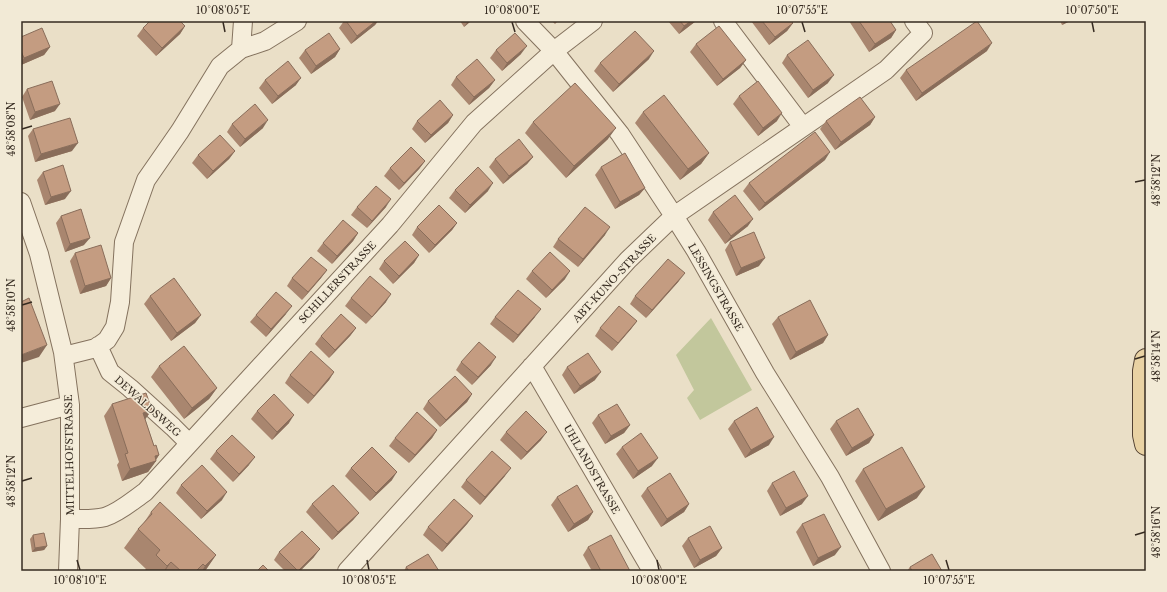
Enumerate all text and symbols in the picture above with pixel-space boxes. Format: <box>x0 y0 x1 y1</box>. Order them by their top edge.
text: 10°08'05"E <box>196 4 250 17</box>
text: 10°08'00"E <box>484 4 540 17</box>
text: 10°07'55"E <box>776 4 828 17</box>
text: 10°07'50"E <box>1066 4 1118 17</box>
text: 48°58'08"N <box>5 102 18 156</box>
text: 48°58'12"N <box>1150 154 1163 206</box>
street label: ABT-KUNO-STRASSE <box>569 231 659 326</box>
street label: SCHILLERSTRASSE <box>296 239 379 326</box>
street label: LESSINGSTRASSE <box>685 241 746 334</box>
text: 48°58'10"N <box>5 278 18 332</box>
text: 48°58'14"N <box>1150 330 1163 382</box>
street label: DEWALDSWEG <box>112 373 184 440</box>
street label: MITTELHOFSTRASSE <box>62 394 77 516</box>
street label: UHLANDSTRASSE <box>561 422 622 516</box>
text: 48°58'12"N <box>5 455 18 507</box>
text: 48°58'16"N <box>1150 506 1163 558</box>
text: 10°08'10"E <box>54 574 106 587</box>
text: 10°08'05"E <box>342 574 396 587</box>
text: 10°08'00"E <box>631 574 687 587</box>
text: 10°07'55"E <box>923 574 975 587</box>

